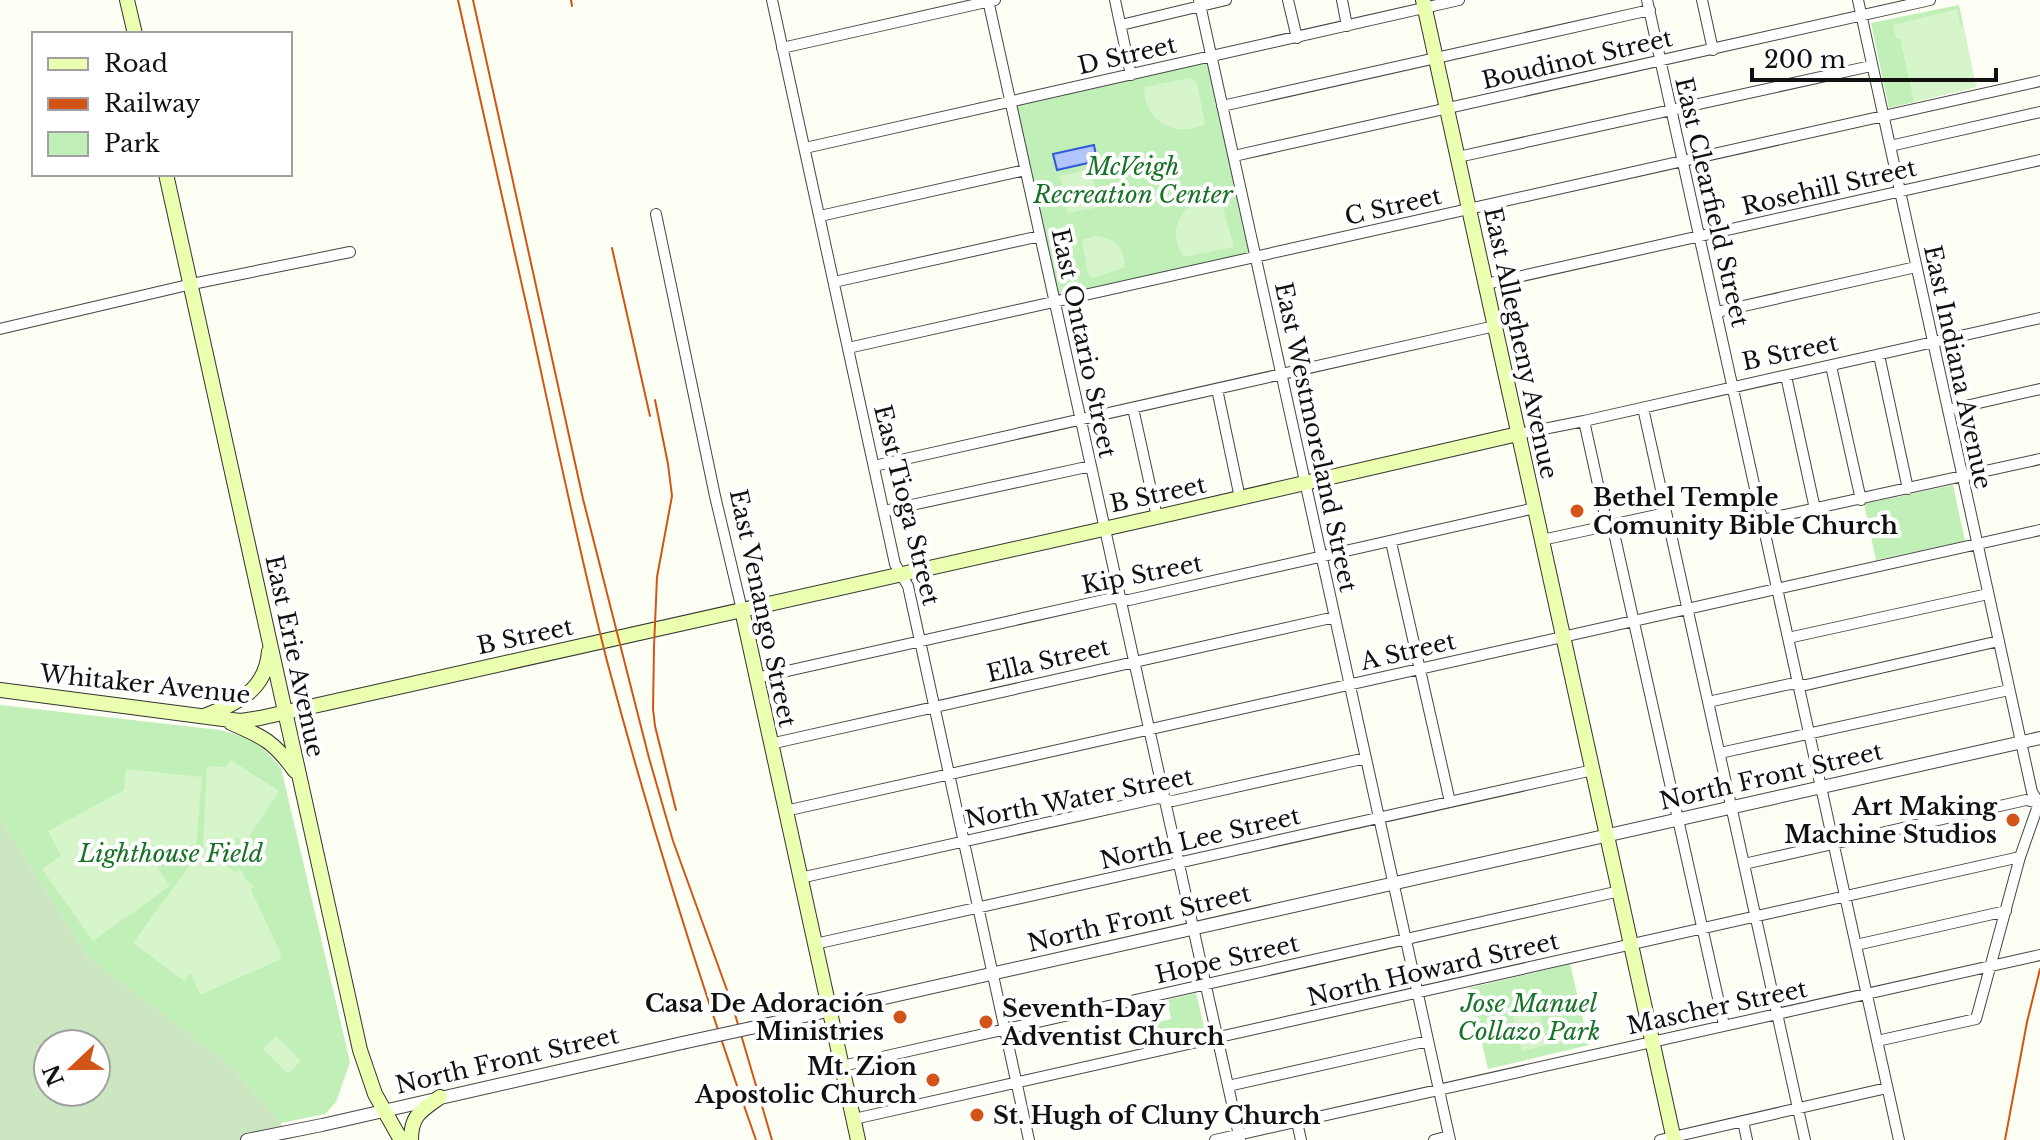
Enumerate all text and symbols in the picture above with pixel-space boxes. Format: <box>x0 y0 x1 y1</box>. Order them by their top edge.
street label: Boudinot Street <box>1479 23 1675 95</box>
street label: D Street <box>1075 30 1179 80</box>
legend <box>32 32 292 176</box>
scale bar <box>1752 32 1996 82</box>
text: 200 m <box>1764 45 1846 74</box>
text: Road <box>104 49 168 78</box>
street label: East Clearfield Street <box>1669 74 1755 330</box>
text: Railway <box>104 89 201 118</box>
text: Park <box>104 129 160 158</box>
park label: McVeigh Recreation Center <box>1032 152 1234 209</box>
street label: Rosehill Street <box>1739 153 1919 221</box>
street label: C Street <box>1342 181 1444 231</box>
street label: East Allegheny Avenue <box>1478 204 1564 482</box>
street label: East Ontario Street <box>1046 226 1122 460</box>
street label: East Indiana Avenue <box>1918 242 1998 492</box>
street label: East Westmoreland Street <box>1269 279 1363 595</box>
street label: B Street <box>1739 328 1841 376</box>
street label: East Tioga Street <box>868 402 946 608</box>
street label: B Street <box>1107 470 1209 518</box>
place label: Bethel Temple Comunity Bible Church <box>1593 483 1898 540</box>
street label: East Venango Street <box>724 486 802 730</box>
marker: Bethel Temple Comunity Bible Church <box>1568 502 1586 520</box>
street label: Kip Street <box>1079 548 1205 600</box>
street label: East Erie Avenue <box>259 552 331 760</box>
street label: B Street <box>474 612 576 660</box>
street label: A Street <box>1357 626 1458 676</box>
street label: Ella Street <box>984 632 1112 688</box>
street label: Whitaker Avenue <box>37 658 252 709</box>
street label: North Front Street <box>1657 736 1885 816</box>
street label: North Water Street <box>963 762 1195 834</box>
place label: Art Making Machine Studios <box>1784 792 1998 849</box>
street label: North Lee Street <box>1097 801 1303 875</box>
marker: Art Making Machine Studios <box>2004 811 2022 829</box>
park label: Lighthouse Field <box>78 839 264 868</box>
street label: North Front Street <box>1025 878 1253 958</box>
street label: North Howard Street <box>1304 926 1562 1012</box>
street label: Hope Street <box>1152 928 1302 990</box>
street label: Mascher Street <box>1624 974 1810 1040</box>
place label: Casa De Adoración Ministries <box>645 989 885 1046</box>
park label: Jose Manuel Collazo Park <box>1458 989 1600 1046</box>
place label: Seventh-Day Adventist Church <box>1001 994 1224 1051</box>
marker: Casa De Adoración Ministries <box>891 1008 909 1026</box>
marker: Seventh-Day Adventist Church <box>977 1013 995 1031</box>
street label: North Front Street <box>393 1020 621 1100</box>
north arrow <box>32 1028 112 1108</box>
place label: Mt. Zion Apostolic Church <box>694 1052 918 1109</box>
text: N <box>37 1060 70 1090</box>
marker: Mt. Zion Apostolic Church <box>924 1071 942 1089</box>
place label: St. Hugh of Cluny Church <box>993 1101 1320 1130</box>
marker: St. Hugh of Cluny Church <box>968 1106 986 1124</box>

